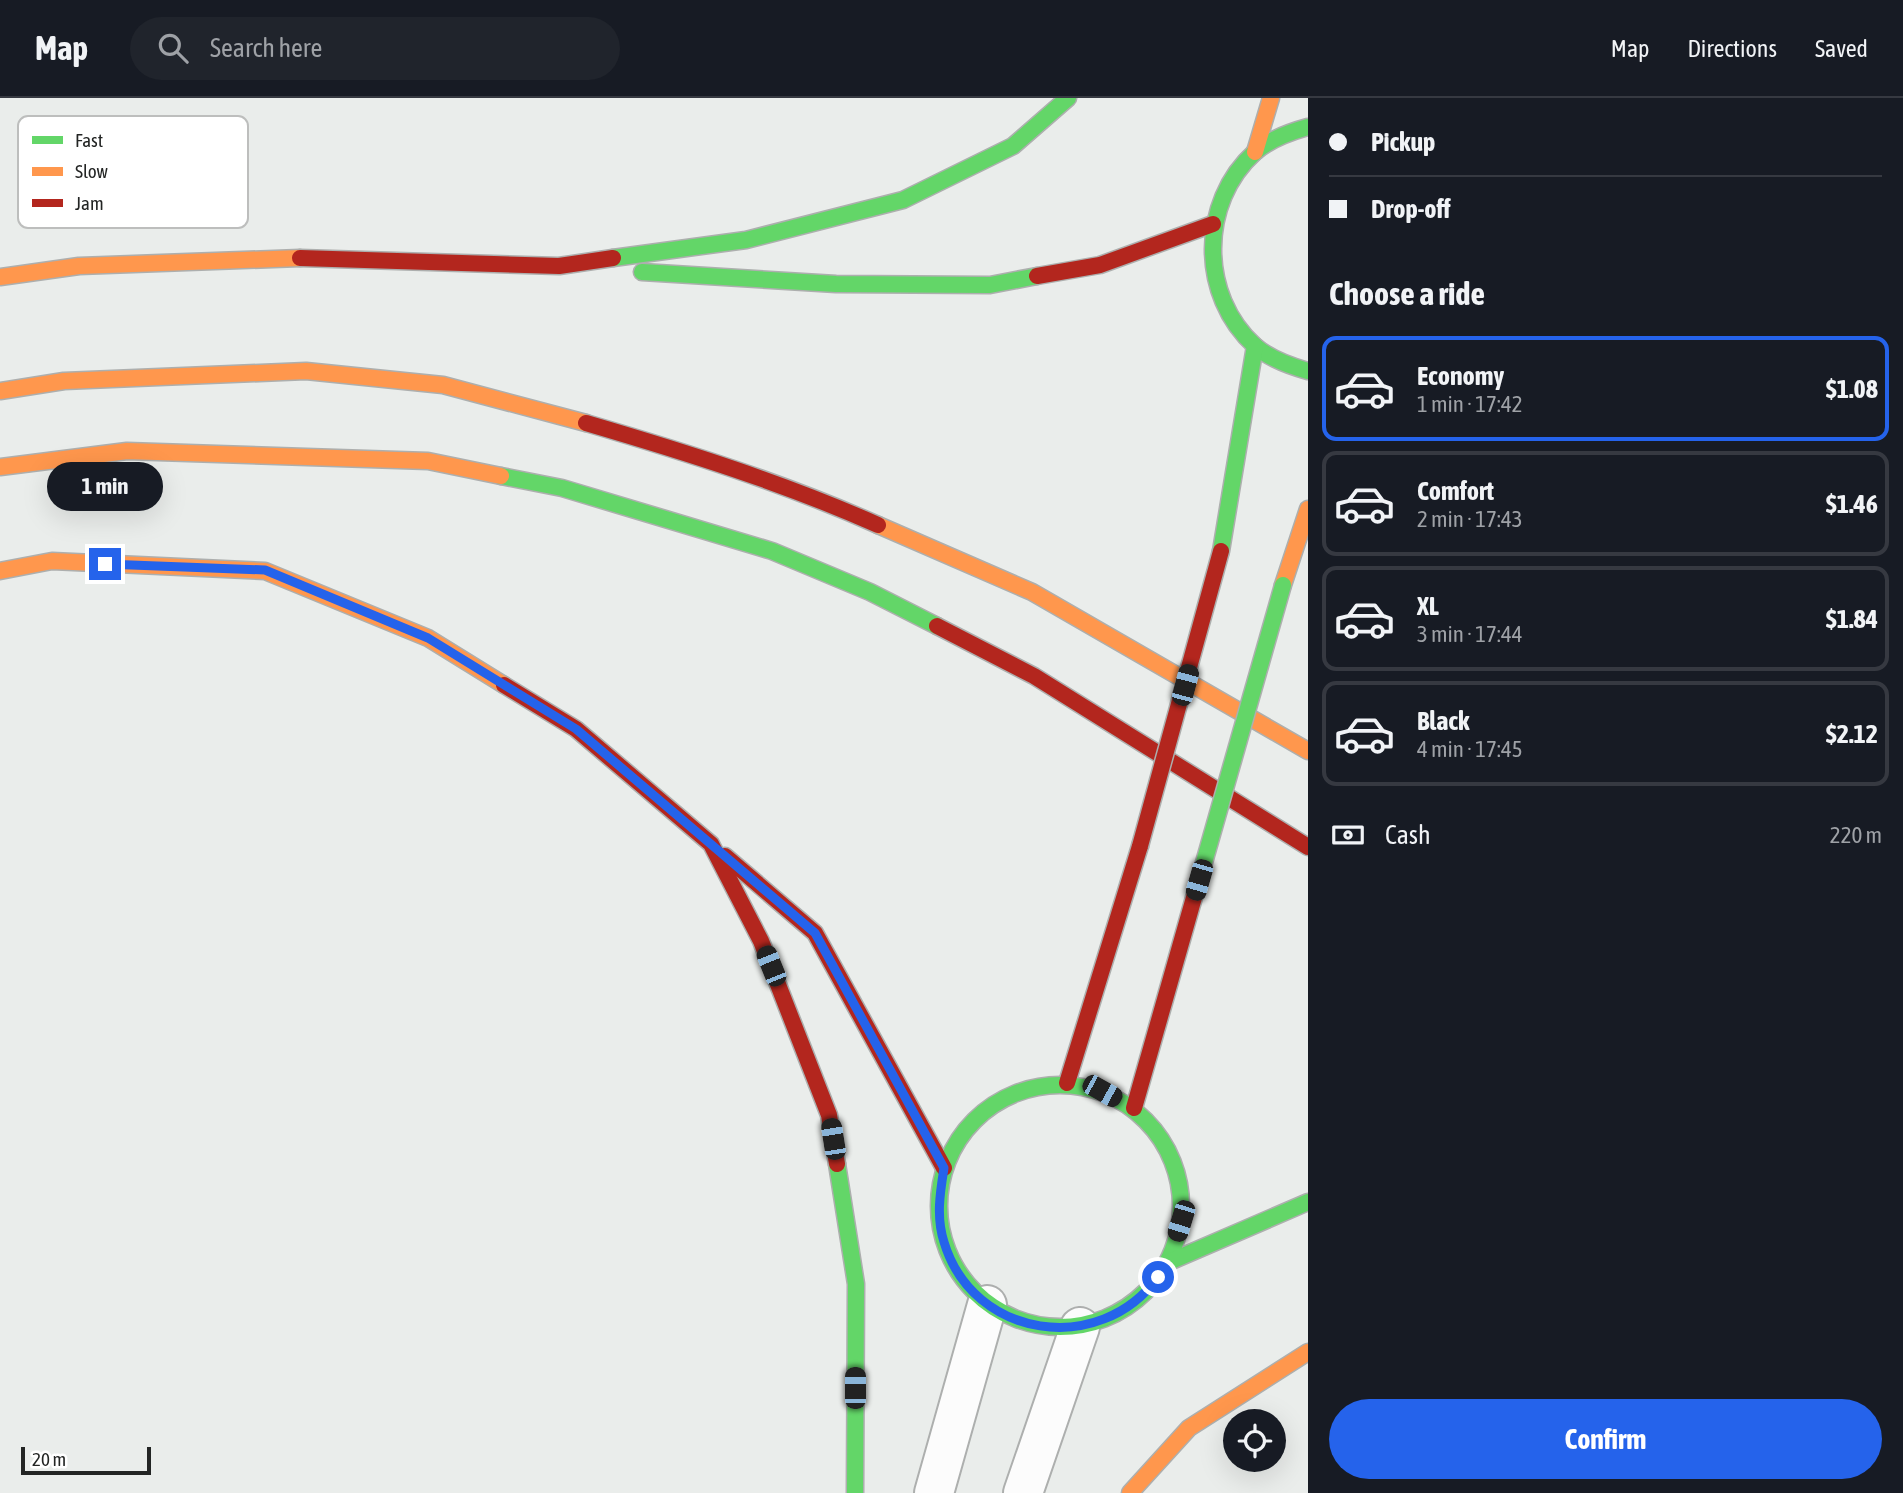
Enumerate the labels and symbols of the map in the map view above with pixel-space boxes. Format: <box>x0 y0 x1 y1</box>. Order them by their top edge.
legend <box>18 116 248 228</box>
text: Fast <box>75 129 103 151</box>
text: Slow <box>75 160 109 182</box>
text: Jam <box>75 192 104 214</box>
callout: 1 min <box>47 462 163 512</box>
route end <box>89 548 121 580</box>
car <box>1170 662 1201 708</box>
car <box>1184 857 1215 903</box>
car <box>754 943 789 989</box>
car <box>1079 1072 1126 1110</box>
car <box>820 1117 847 1161</box>
car <box>1165 1198 1198 1244</box>
route start <box>1142 1261 1174 1293</box>
car <box>845 1367 866 1409</box>
scale bar <box>21 1444 150 1476</box>

